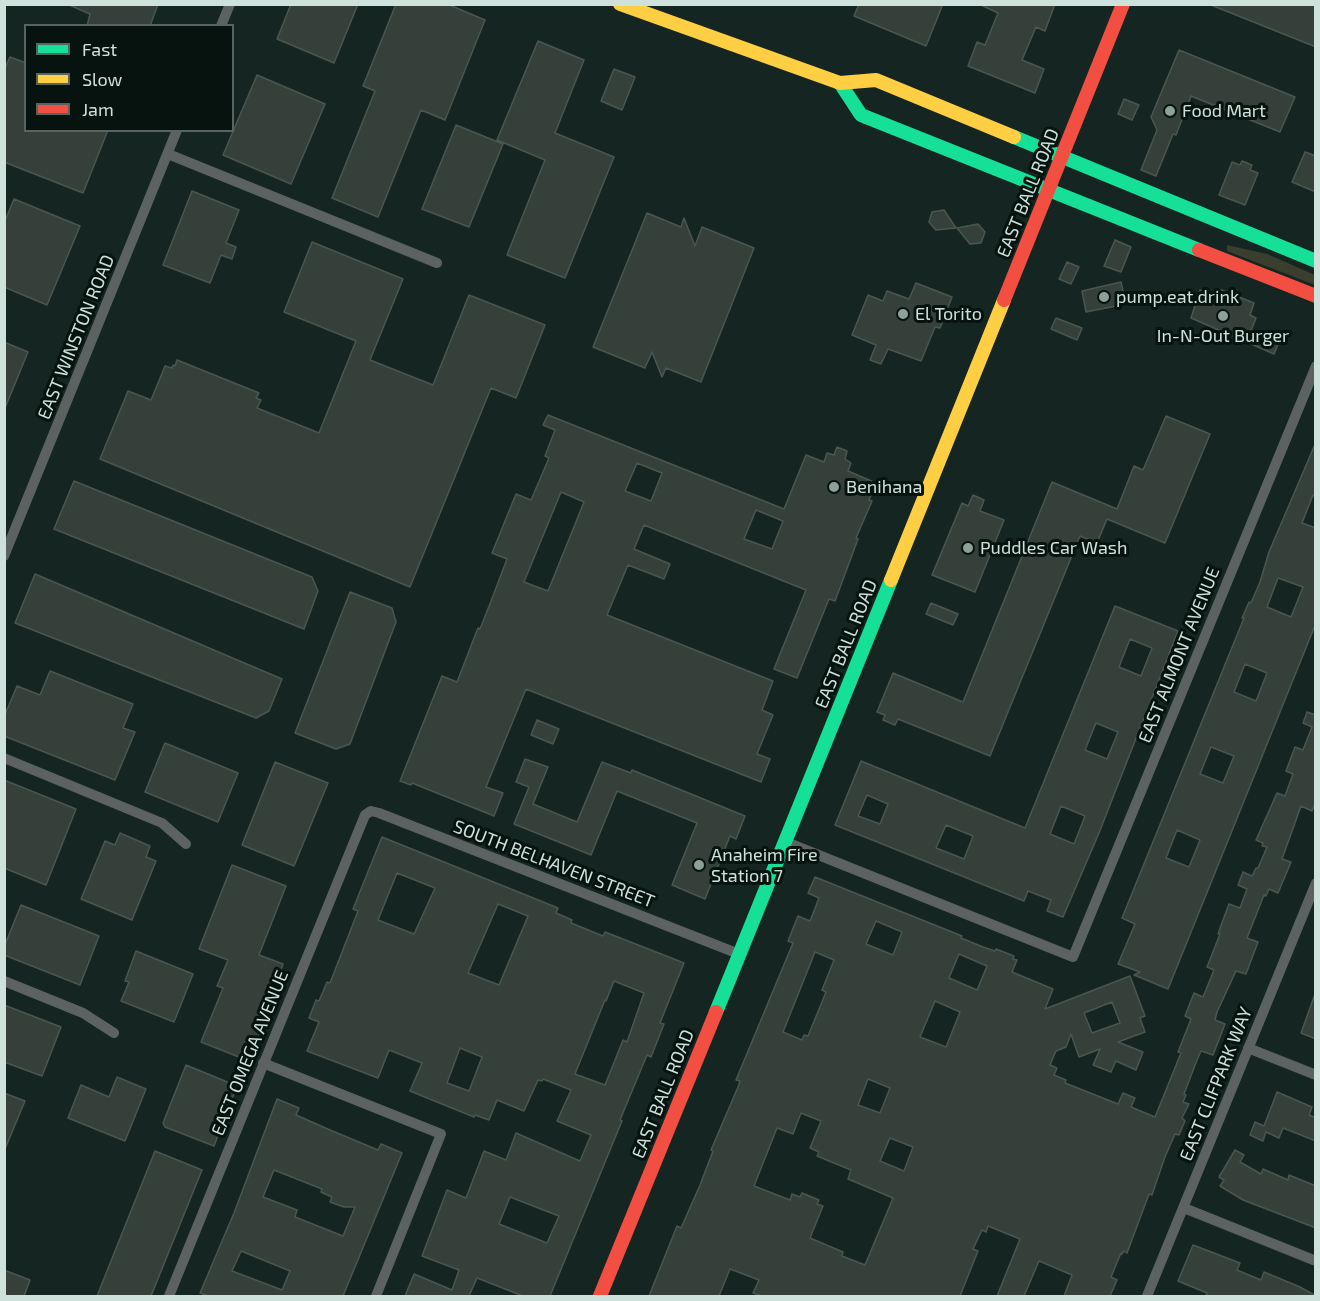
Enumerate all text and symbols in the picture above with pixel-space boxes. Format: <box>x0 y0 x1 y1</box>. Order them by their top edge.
legend <box>24 24 234 132</box>
text: Fast <box>82 38 117 60</box>
text: Slow <box>82 68 122 90</box>
text: Jam <box>82 98 114 120</box>
place label: Food Mart <box>1182 100 1266 122</box>
marker: Food Mart <box>1163 104 1177 118</box>
street label: EAST BALL ROAD <box>992 125 1064 261</box>
street label: EAST WINSTON ROAD <box>33 252 119 422</box>
place label: pump.eat.drink <box>1116 286 1239 308</box>
marker: pump.eat.drink <box>1097 290 1111 304</box>
place label: El Torito <box>915 303 982 325</box>
marker: El Torito <box>896 307 910 321</box>
marker: In-N-Out Burger <box>1216 309 1230 323</box>
place label: In-N-Out Burger <box>1157 325 1289 347</box>
place label: Benihana <box>846 476 922 498</box>
marker: Benihana <box>827 480 841 494</box>
place label: Puddles Car Wash <box>980 537 1127 559</box>
marker: Puddles Car Wash <box>961 541 975 555</box>
street label: EAST ALMONT AVENUE <box>1134 564 1224 746</box>
street label: EAST BALL ROAD <box>810 576 882 712</box>
street label: SOUTH BELHAVEN STREET <box>450 816 658 912</box>
place label: Anaheim Fire Station 7 <box>711 844 818 886</box>
marker: Anaheim Fire Station 7 <box>692 858 706 872</box>
street label: EAST OMEGA AVENUE <box>207 967 293 1139</box>
street label: EAST CLIFPARK WAY <box>1175 1004 1257 1164</box>
street label: EAST BALL ROAD <box>627 1026 699 1162</box>

